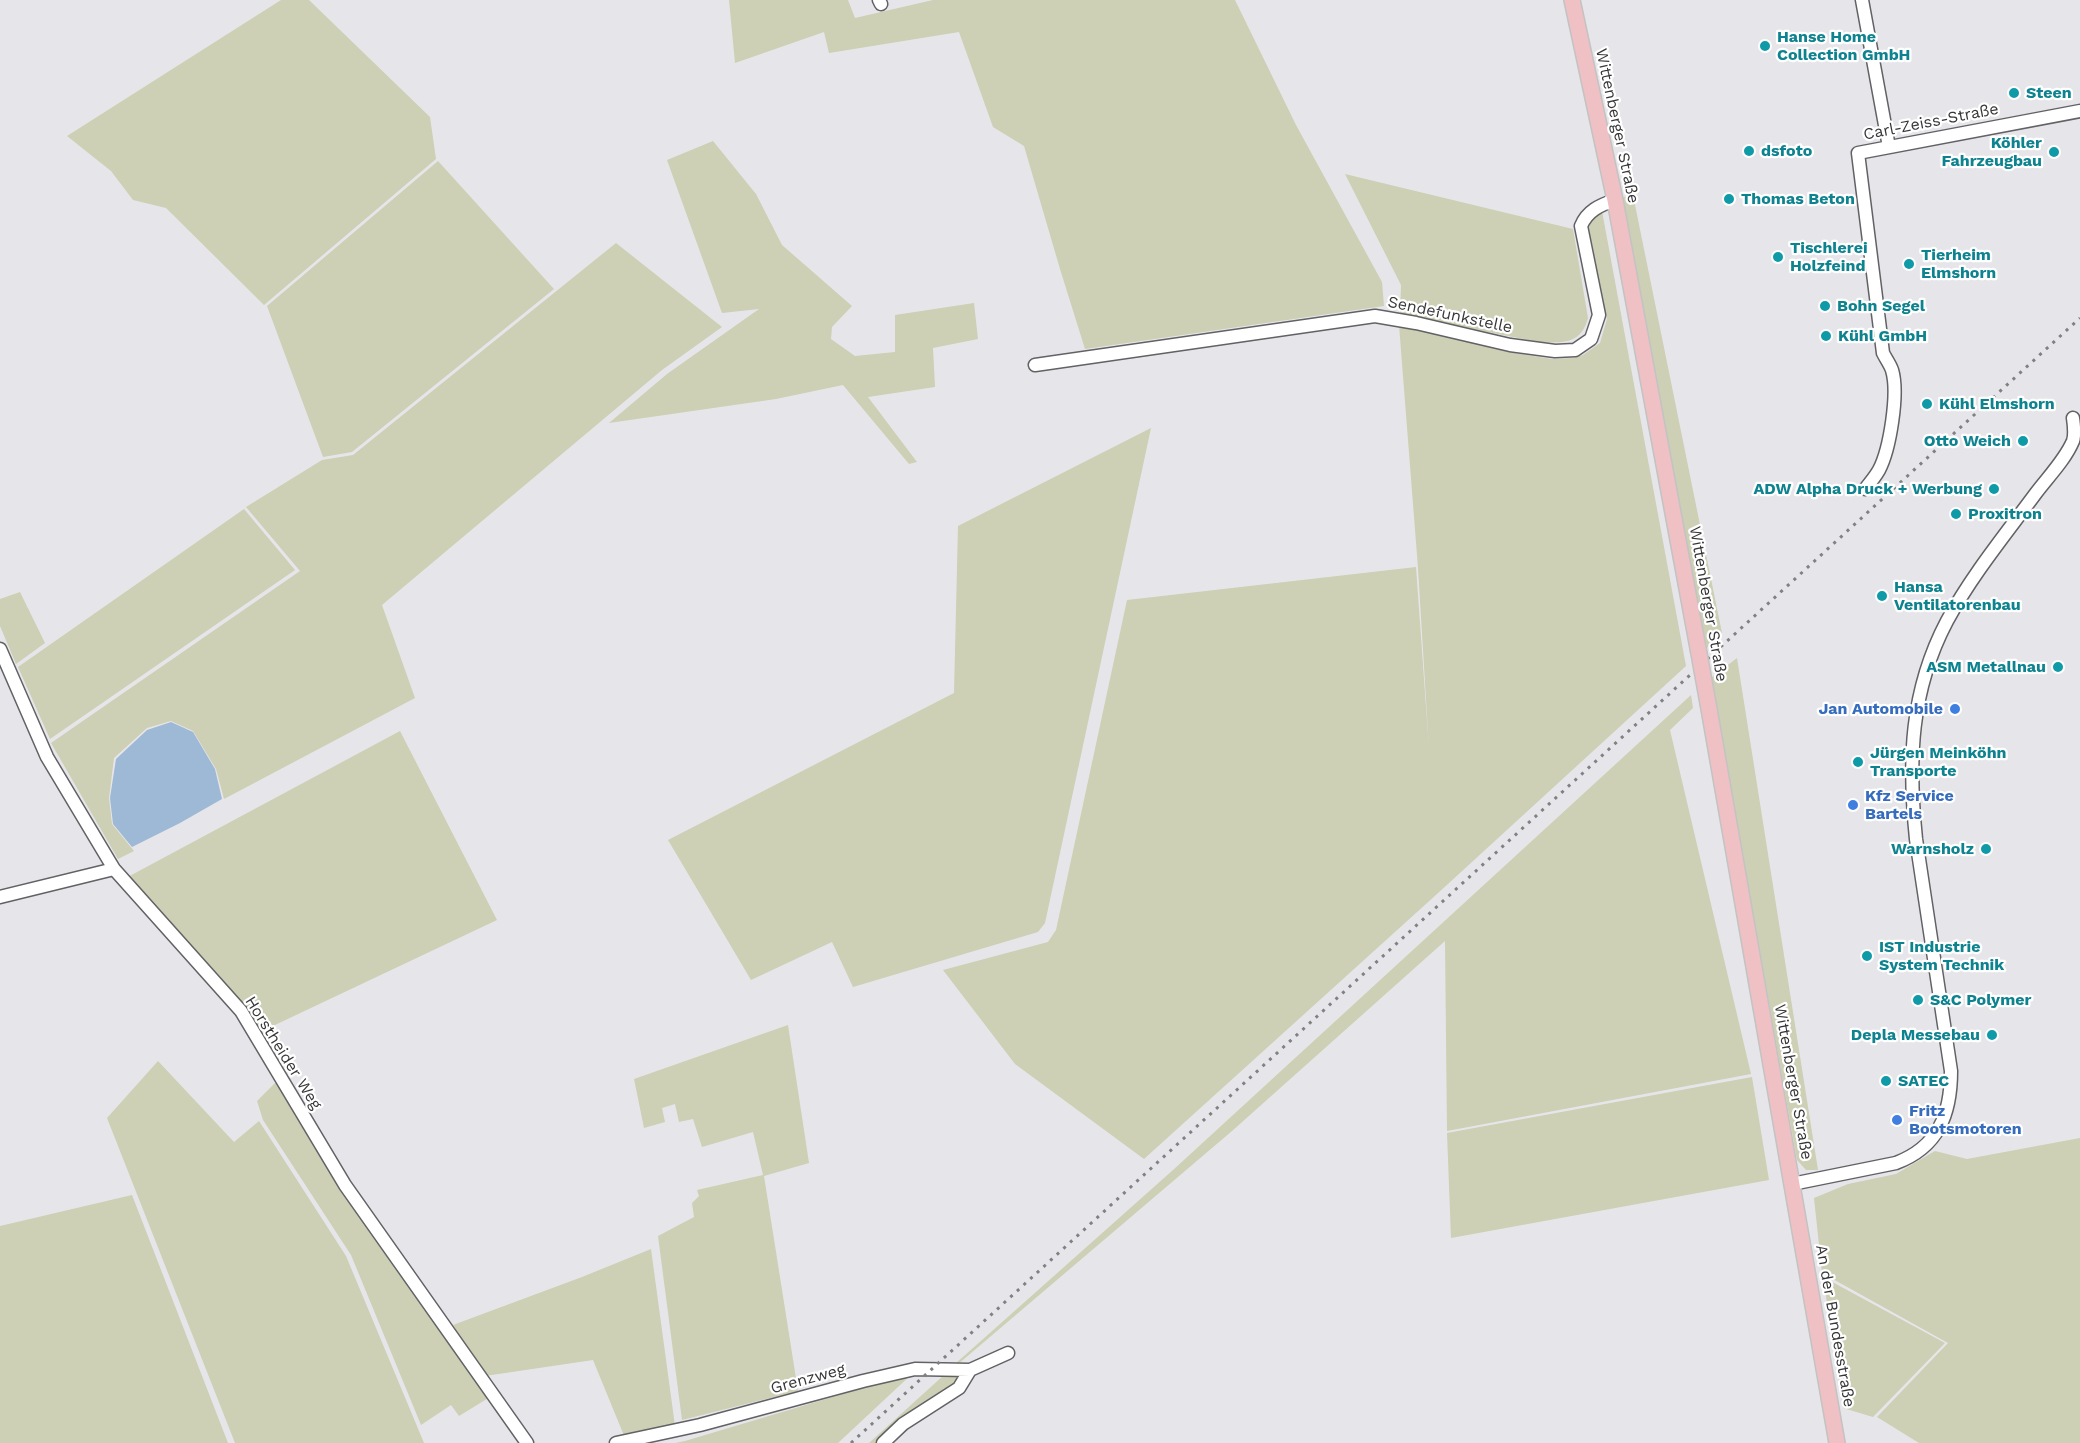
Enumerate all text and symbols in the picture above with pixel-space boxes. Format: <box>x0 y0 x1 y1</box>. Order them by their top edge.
place label: Hanse Home Collection GmbH <box>1777 27 1910 65</box>
marker: Hanse Home Collection GmbH <box>1758 39 1772 53</box>
street label: Wittenberger Straße <box>1591 47 1643 205</box>
place label: Steen <box>2026 83 2072 103</box>
marker: Steen <box>2007 86 2021 100</box>
street label: Carl-Zeiss-Straße <box>1862 99 2000 145</box>
place label: Köhler Fahrzeugbau <box>1941 133 2042 171</box>
place label: dsfoto <box>1761 141 1812 161</box>
marker: dsfoto <box>1742 144 1756 158</box>
marker: Köhler Fahrzeugbau <box>2047 145 2061 159</box>
place label: Thomas Beton <box>1741 189 1855 209</box>
marker: Thomas Beton <box>1722 192 1736 206</box>
place label: Tischlerei Holzfeind <box>1790 238 1868 276</box>
place label: Tierheim Elmshorn <box>1921 245 1996 283</box>
marker: Tischlerei Holzfeind <box>1771 250 1785 264</box>
marker: Tierheim Elmshorn <box>1902 257 1916 271</box>
street label: Sendefunkstelle <box>1386 292 1514 338</box>
place label: Bohn Segel <box>1837 296 1925 316</box>
marker: Bohn Segel <box>1818 299 1832 313</box>
place label: Kühl GmbH <box>1838 326 1927 346</box>
marker: Kühl GmbH <box>1819 329 1833 343</box>
place label: Kühl Elmshorn <box>1939 394 2055 414</box>
marker: Kühl Elmshorn <box>1920 397 1934 411</box>
place label: Otto Weich <box>1924 431 2011 451</box>
marker: Otto Weich <box>2016 434 2030 448</box>
place label: ADW Alpha Druck + Werbung <box>1753 479 1982 499</box>
marker: ADW Alpha Druck + Werbung <box>1987 482 2001 496</box>
place label: Proxitron <box>1968 504 2042 524</box>
marker: Proxitron <box>1949 507 1963 521</box>
street label: Wittenberger Straße <box>1685 525 1731 683</box>
place label: Hansa Ventilatorenbau <box>1894 577 2021 615</box>
marker: Hansa Ventilatorenbau <box>1875 589 1889 603</box>
place label: ASM Metallnau <box>1926 657 2046 677</box>
marker: ASM Metallnau <box>2051 660 2065 674</box>
place label: Jan Automobile <box>1818 699 1943 719</box>
marker: Jan Automobile <box>1948 702 1962 716</box>
place label: Jürgen Meinköhn Transporte <box>1870 743 2006 781</box>
marker: Jürgen Meinköhn Transporte <box>1851 755 1865 769</box>
place label: Kfz Service Bartels <box>1865 786 1954 824</box>
marker: Kfz Service Bartels <box>1846 798 1860 812</box>
place label: Warnsholz <box>1891 839 1974 859</box>
marker: Warnsholz <box>1979 842 1993 856</box>
place label: IST Industrie System Technik <box>1879 937 2004 975</box>
marker: IST Industrie System Technik <box>1860 949 1874 963</box>
place label: S&C Polymer <box>1930 990 2031 1010</box>
street label: Horstheider Weg <box>240 993 326 1113</box>
marker: S&C Polymer <box>1911 993 1925 1007</box>
street label: Wittenberger Straße <box>1770 1003 1816 1161</box>
place label: Depla Messebau <box>1851 1025 1980 1045</box>
marker: Depla Messebau <box>1985 1028 1999 1042</box>
place label: SATEC <box>1898 1071 1949 1091</box>
marker: SATEC <box>1879 1074 1893 1088</box>
place label: Fritz Bootsmotoren <box>1909 1101 2022 1139</box>
marker: Fritz Bootsmotoren <box>1890 1113 1904 1127</box>
street label: An der Bundesstraße <box>1811 1243 1859 1409</box>
street label: Grenzweg <box>769 1360 847 1398</box>

